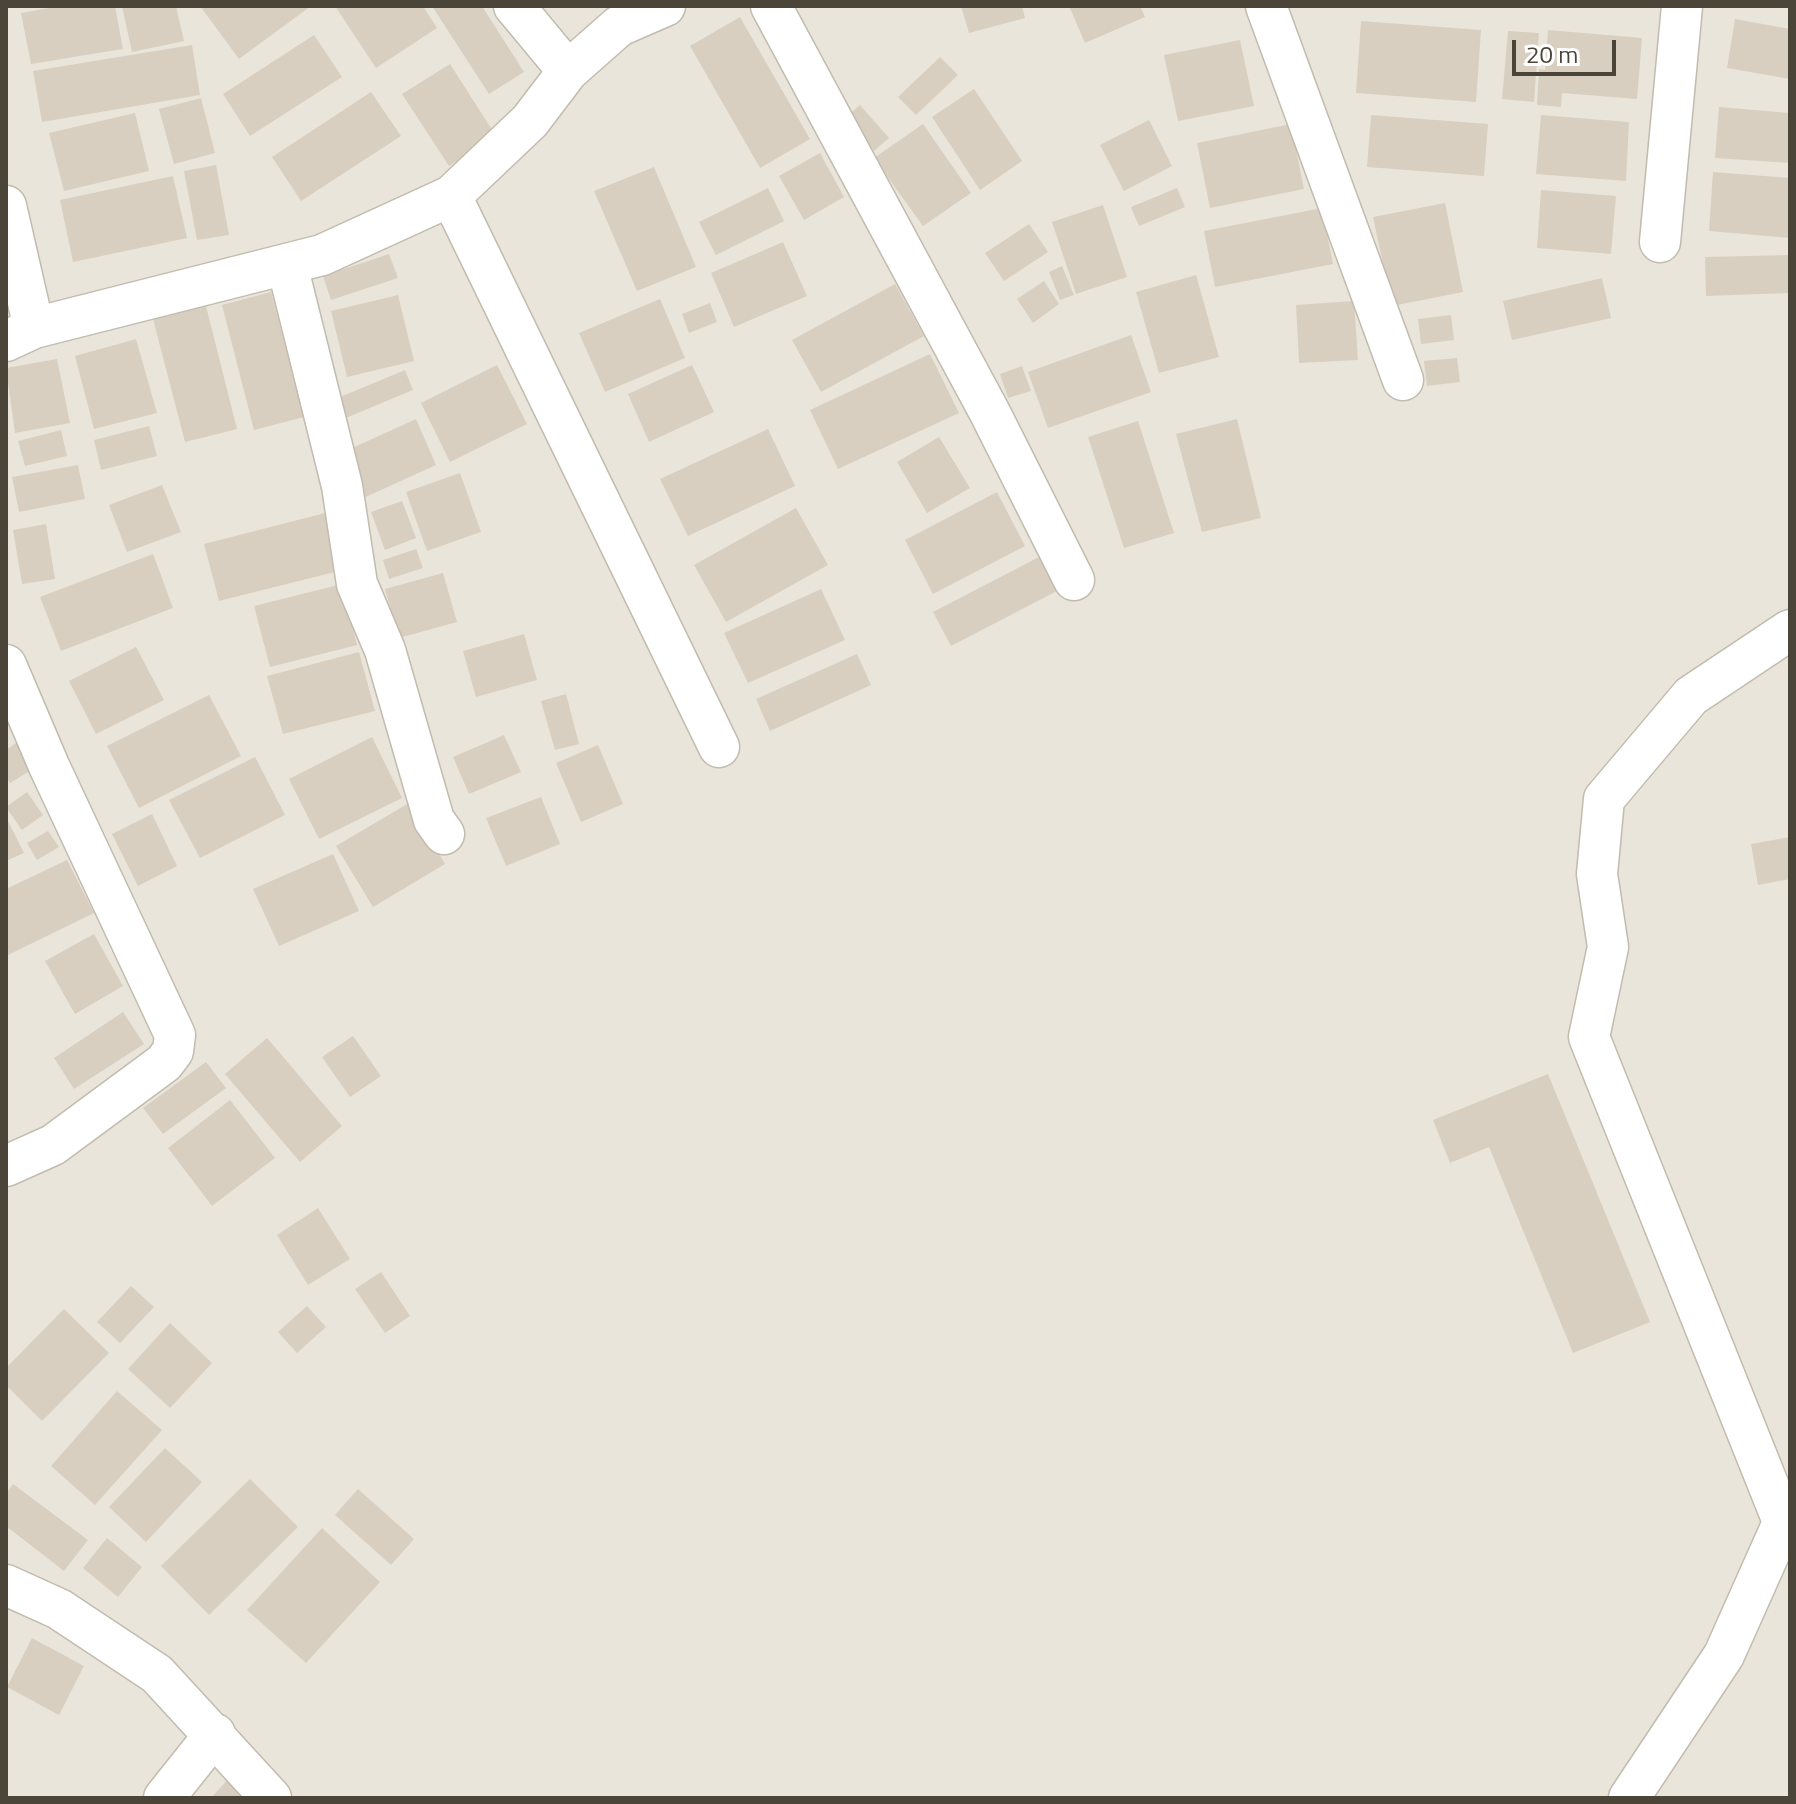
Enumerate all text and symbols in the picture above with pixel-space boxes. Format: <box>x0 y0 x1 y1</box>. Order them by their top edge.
scale bar <box>1516 24 1620 74</box>
text: 20 m <box>1526 36 1578 72</box>

